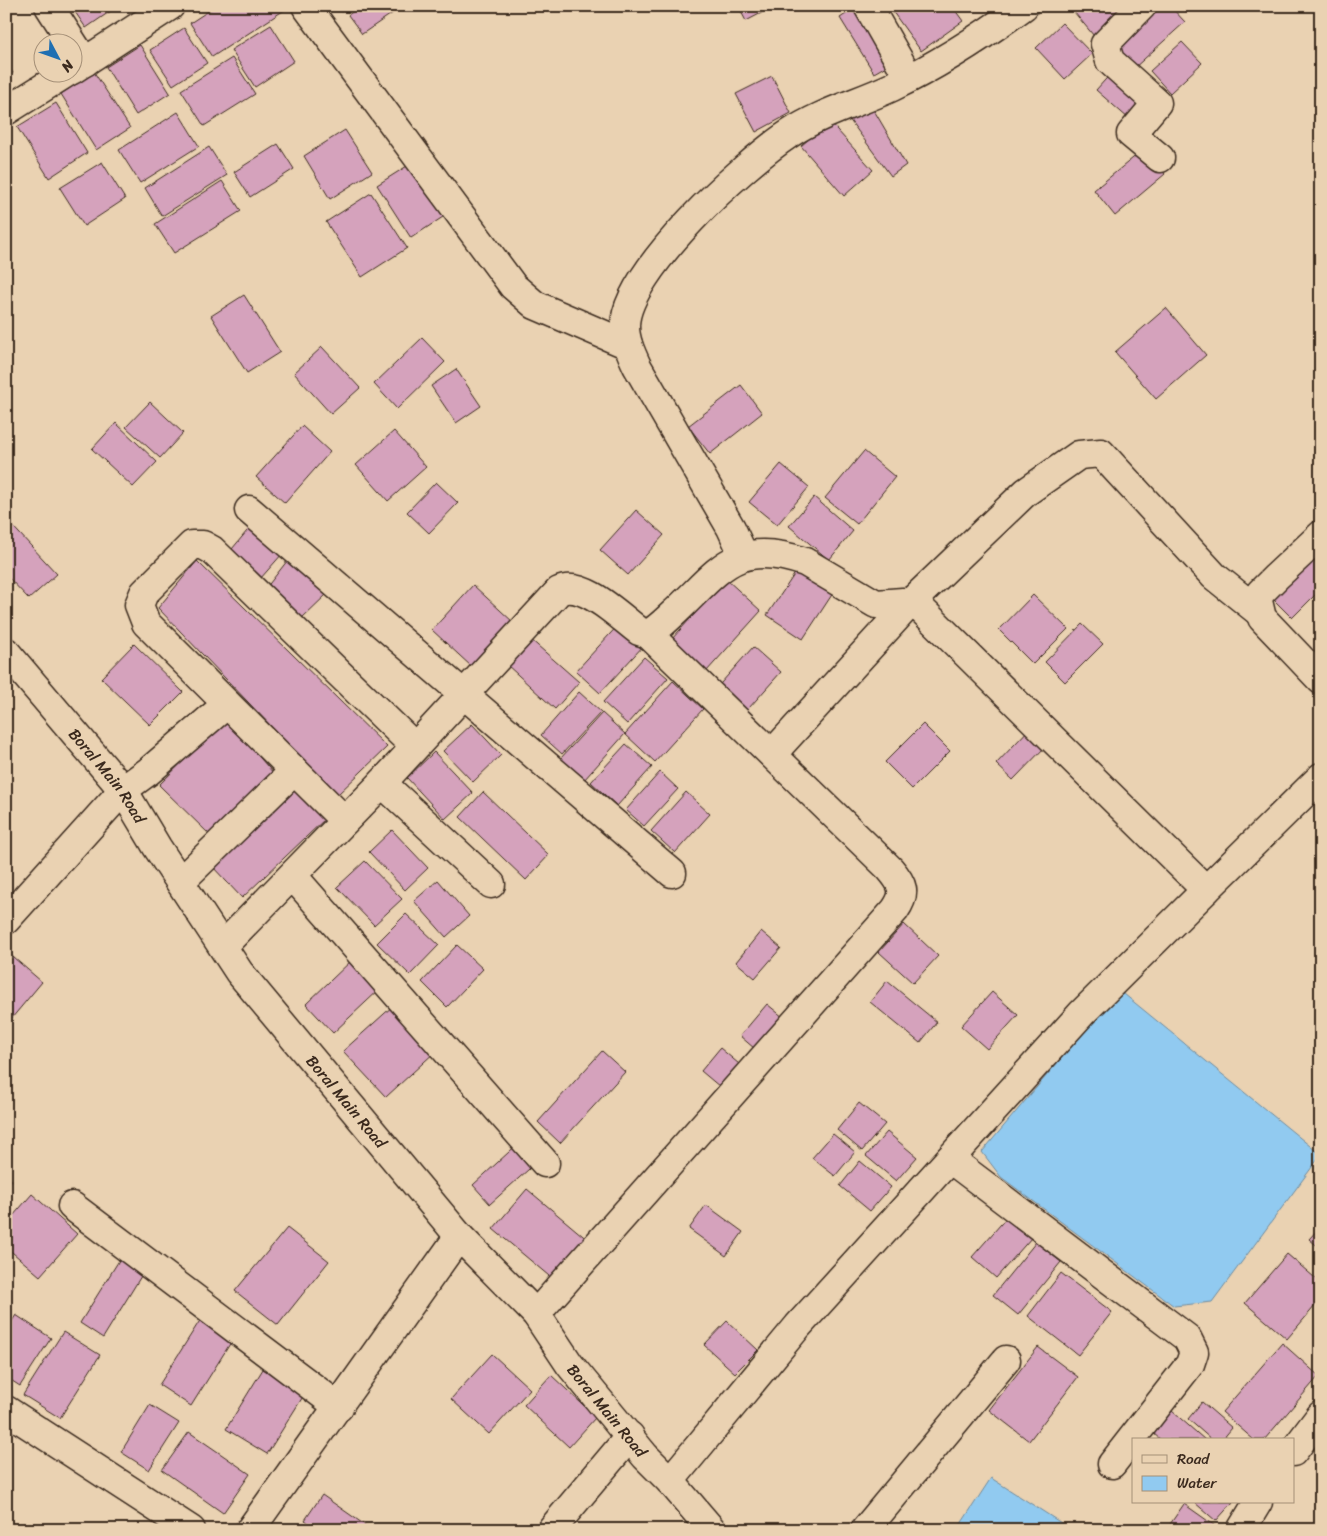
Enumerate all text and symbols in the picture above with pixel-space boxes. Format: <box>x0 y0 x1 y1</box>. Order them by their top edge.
north arrow <box>32 32 82 82</box>
text: N <box>55 54 81 78</box>
street label: Boral Main Road <box>61 721 155 830</box>
street label: Boral Main Road <box>299 1048 396 1156</box>
street label: Boral Main Road <box>560 1357 656 1465</box>
legend <box>1132 1438 1294 1504</box>
text: Road <box>1177 1446 1210 1472</box>
text: Water <box>1177 1470 1217 1496</box>

